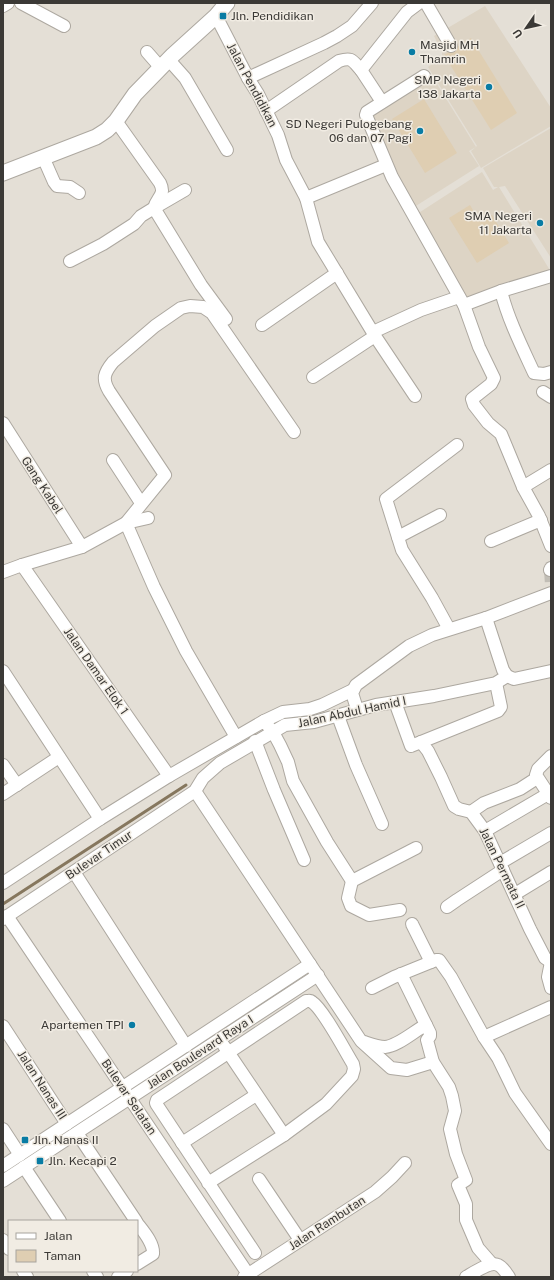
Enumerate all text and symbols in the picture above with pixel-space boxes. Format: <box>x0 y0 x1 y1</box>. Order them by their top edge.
north arrow <box>506 8 546 48</box>
place label: Jln. Pendidikan <box>231 9 314 23</box>
marker: Jln. Pendidikan <box>218 11 228 21</box>
text: U <box>510 27 525 40</box>
place label: Masjid MH Thamrin <box>420 38 479 66</box>
street label: Jalan Pendidikan <box>224 41 280 130</box>
marker: Masjid MH Thamrin <box>407 47 417 57</box>
place label: SMP Negeri 138 Jakarta <box>414 73 481 101</box>
marker: SMP Negeri 138 Jakarta <box>484 82 494 92</box>
place label: SD Negeri Pulogebang 06 dan 07 Pagi <box>285 117 412 145</box>
marker: SD Negeri Pulogebang 06 dan 07 Pagi <box>415 126 425 136</box>
place label: SMA Negeri 11 Jakarta <box>464 209 532 237</box>
marker: SMA Negeri 11 Jakarta <box>535 218 545 228</box>
street label: Gang Kabel <box>18 454 66 516</box>
street label: Jalan Damar Elok 1 <box>61 625 131 717</box>
street label: Jalan Abdul Hamid I <box>297 694 407 730</box>
street label: Jalan Permata II <box>476 825 528 911</box>
street label: Bulevar Timur <box>63 827 135 882</box>
street label: Jalan Boulevard Raya I <box>144 1012 256 1092</box>
place label: Apartemen TPI <box>41 1018 124 1032</box>
marker: Apartemen TPI <box>127 1020 137 1030</box>
street label: Jalan Nanas III <box>14 1048 70 1122</box>
street label: Bulevar Selatan <box>99 1057 160 1138</box>
place label: Jln. Nanas II <box>33 1133 99 1147</box>
marker: Jln. Nanas II <box>20 1135 30 1145</box>
place label: Jln. Kecapi 2 <box>48 1154 117 1168</box>
marker: Jln. Kecapi 2 <box>35 1156 45 1166</box>
street label: Jalan Rambutan <box>286 1193 368 1253</box>
legend <box>8 1220 138 1272</box>
text: Jalan <box>44 1229 73 1243</box>
text: Taman <box>44 1249 81 1263</box>

